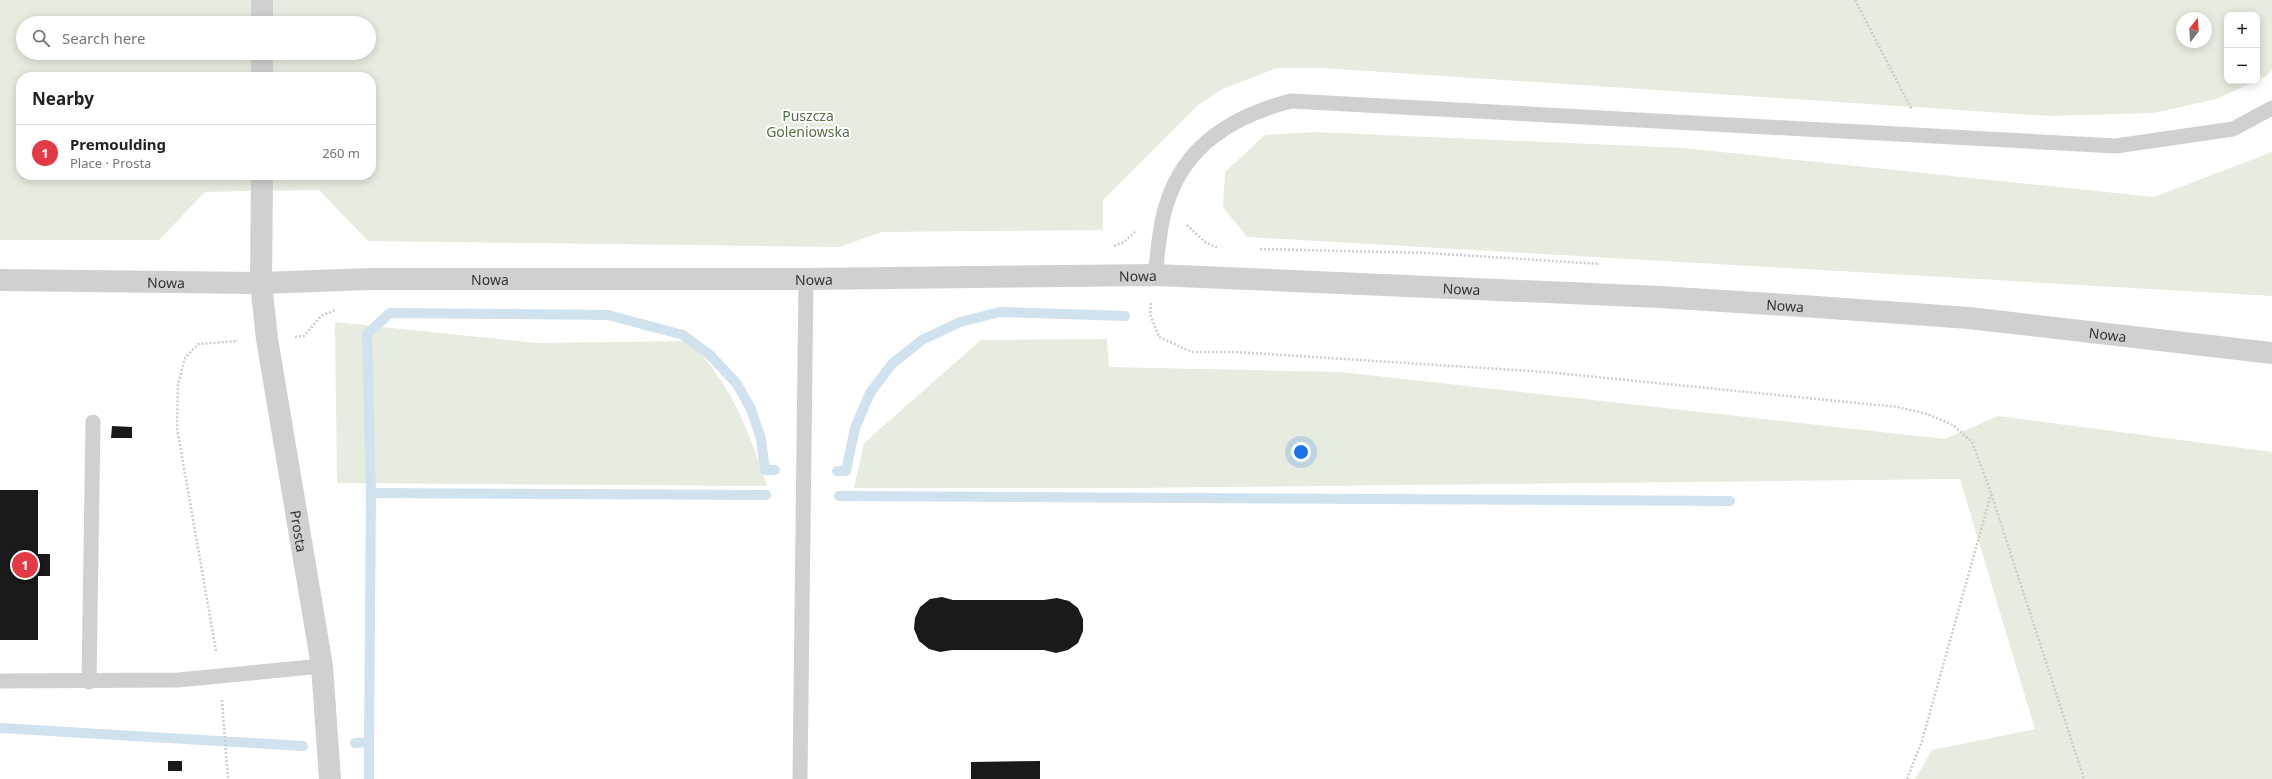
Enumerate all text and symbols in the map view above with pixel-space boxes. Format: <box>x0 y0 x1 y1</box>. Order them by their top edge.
north arrow <box>2176 12 2212 48</box>
map controls <box>2224 12 2260 84</box>
button: + <box>2224 12 2260 48</box>
search box <box>16 16 376 60</box>
icon: search <box>30 27 52 49</box>
text: Search here <box>62 28 145 48</box>
button: − <box>2224 48 2260 84</box>
text: Nearby <box>32 87 94 110</box>
park label: Puszcza Goleniowska <box>766 106 850 141</box>
text: Premoulding <box>70 134 166 154</box>
text: 1 <box>41 144 49 162</box>
text: 260 m <box>322 144 360 162</box>
text: Place · Prosta <box>70 154 151 172</box>
street label: Nowa <box>1119 265 1157 285</box>
street label: Nowa <box>795 269 833 289</box>
street label: Nowa <box>471 270 509 289</box>
street label: Nowa <box>147 272 185 292</box>
street label: Nowa <box>1442 278 1481 299</box>
street label: Nowa <box>1766 294 1805 316</box>
street label: Nowa <box>2088 322 2128 346</box>
your location <box>1291 442 1311 462</box>
street label: Prosta <box>286 509 312 553</box>
pin: 1 <box>12 550 38 580</box>

